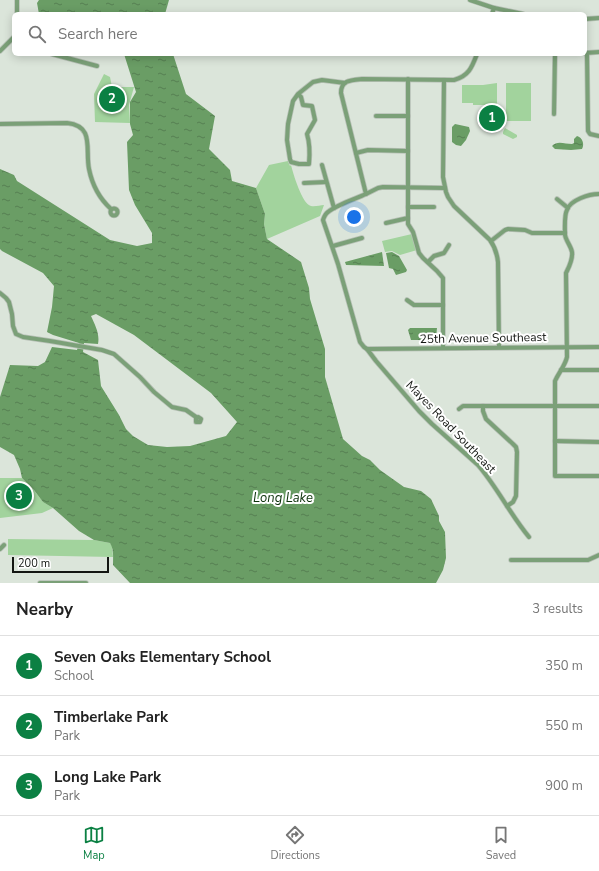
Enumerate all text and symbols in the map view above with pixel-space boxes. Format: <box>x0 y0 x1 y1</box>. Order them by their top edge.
search box <box>12 12 587 56</box>
icon: search <box>26 23 48 45</box>
text: Search here <box>58 24 138 44</box>
pin: 2 <box>99 84 125 114</box>
pin: 1 <box>479 103 505 133</box>
your location <box>344 207 364 227</box>
street label: 25th Avenue Southeast <box>419 329 547 347</box>
street label: Mayes Road Southeast <box>402 377 500 477</box>
pin: 3 <box>6 481 32 511</box>
water label: Long Lake <box>253 489 313 507</box>
scale bar <box>12 555 109 574</box>
text: 200 m <box>18 556 50 571</box>
text: Nearby <box>16 598 73 621</box>
text: 3 results <box>532 600 583 618</box>
text: Seven Oaks Elementary School <box>54 647 271 667</box>
text: 1 <box>25 657 33 675</box>
text: 350 m <box>545 657 583 675</box>
text: School <box>54 667 94 685</box>
text: Timberlake Park <box>54 707 168 727</box>
text: 2 <box>25 717 33 735</box>
text: 550 m <box>545 717 583 735</box>
text: Park <box>54 727 80 745</box>
text: Long Lake Park <box>54 767 161 787</box>
text: 3 <box>25 777 33 795</box>
text: 900 m <box>545 777 583 795</box>
text: Park <box>54 787 80 805</box>
tab: Map <box>83 824 105 863</box>
tab: Directions <box>271 824 320 863</box>
tab: Saved <box>486 824 516 863</box>

